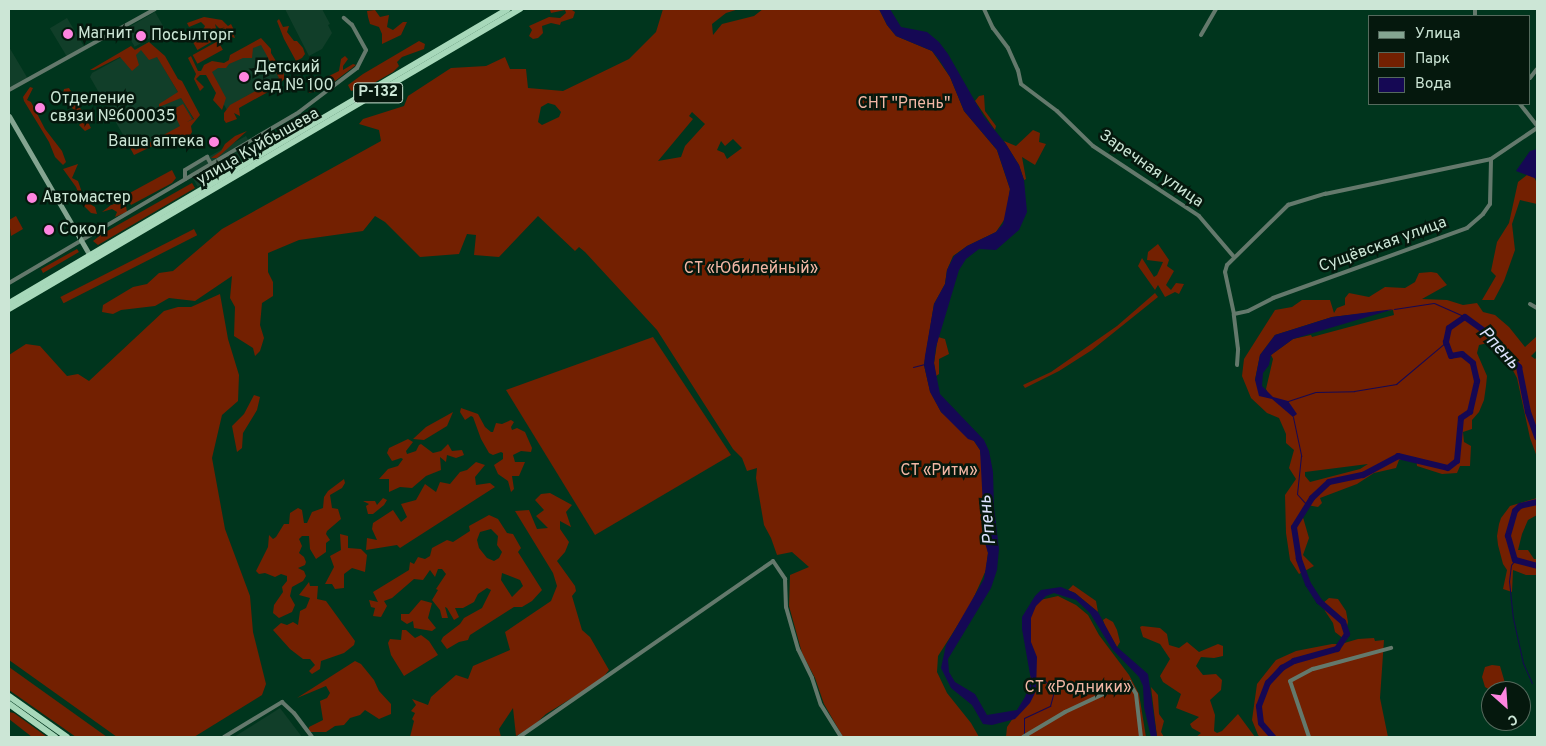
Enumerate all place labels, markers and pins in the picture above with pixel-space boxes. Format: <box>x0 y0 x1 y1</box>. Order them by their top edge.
place label: Магнит <box>78 24 132 44</box>
place label: Посылторг <box>151 26 234 46</box>
marker: Магнит <box>62 28 74 40</box>
marker: Посылторг <box>135 30 147 42</box>
place label: Детский сад № 100 <box>254 58 334 96</box>
marker: Детский сад № 100 <box>238 71 250 83</box>
place label: Отделение связи №600035 <box>50 89 176 127</box>
marker: Отделение связи №600035 <box>34 102 46 114</box>
place label: Ваша аптека <box>108 132 204 152</box>
marker: Ваша аптека <box>208 136 220 148</box>
place label: Автомастер <box>42 188 131 208</box>
marker: Автомастер <box>26 192 38 204</box>
place label: Сокол <box>59 220 106 240</box>
marker: Сокол <box>43 224 55 236</box>

